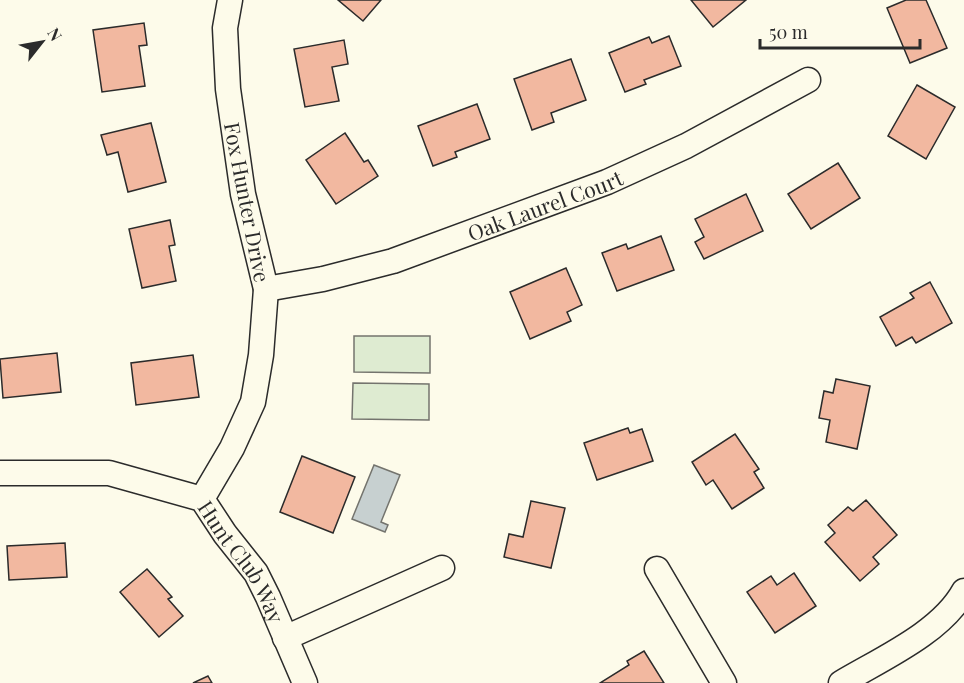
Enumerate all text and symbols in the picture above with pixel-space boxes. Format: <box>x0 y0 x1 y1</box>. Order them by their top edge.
north arrow <box>12 12 72 72</box>
scale bar <box>760 12 920 50</box>
text: 50 m <box>769 20 808 44</box>
text: N <box>43 24 67 45</box>
street label: Fox Hunter Drive <box>219 120 277 284</box>
street label: Oak Laurel Court <box>463 163 627 246</box>
street label: Hunt Club Way <box>193 495 291 627</box>

